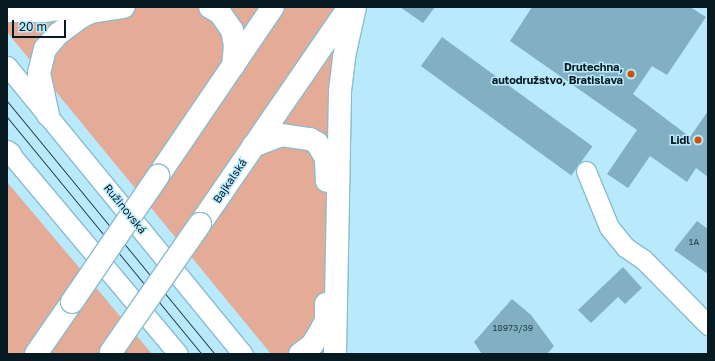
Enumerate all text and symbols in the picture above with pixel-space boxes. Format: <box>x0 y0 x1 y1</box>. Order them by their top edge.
scale bar <box>14 12 68 38</box>
text: 20 m <box>19 19 47 34</box>
place label: Drutechna, autodružstvo, Bratislava <box>492 61 623 87</box>
marker: Drutechna, autodružstvo, Bratislava <box>626 69 636 79</box>
place label: Lidl <box>670 133 690 147</box>
marker: Lidl <box>693 135 703 145</box>
street label: Bajkalská <box>210 156 250 206</box>
street label: Ružinovská <box>101 182 149 236</box>
house number: 1A <box>689 237 699 247</box>
house number: 18973/39 <box>493 323 533 333</box>

